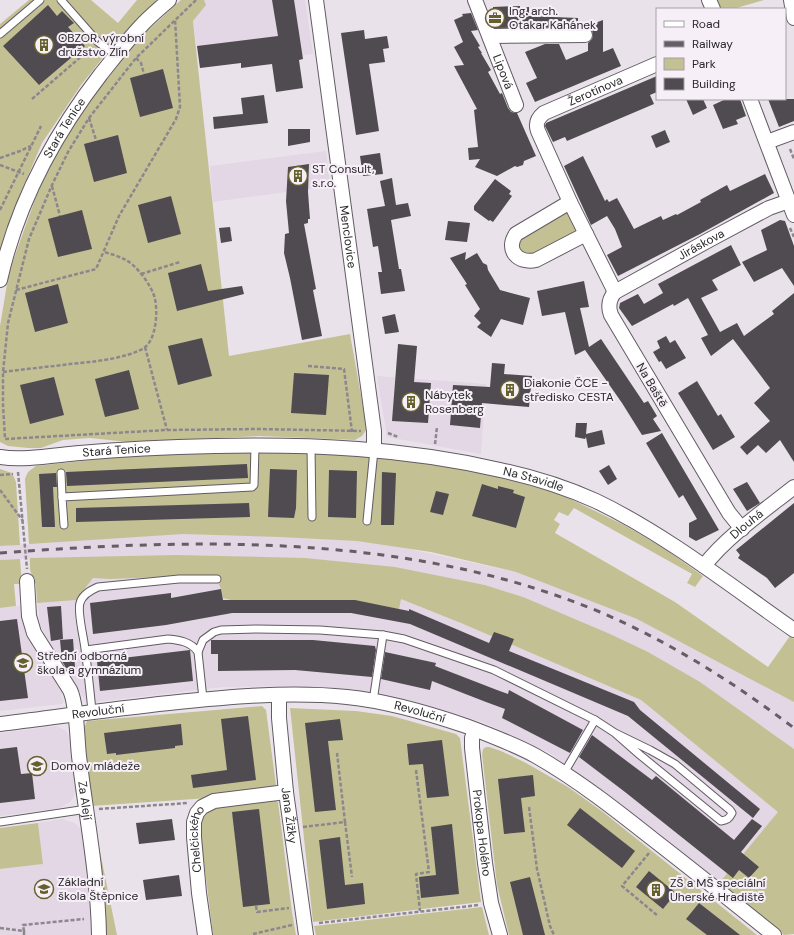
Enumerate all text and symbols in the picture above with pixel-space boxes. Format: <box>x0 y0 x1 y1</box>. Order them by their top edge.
place label: Ing. arch. Otakar Kahánek <box>509 3 596 33</box>
office icon: Ing. arch. Otakar Kahánek <box>484 7 506 29</box>
legend <box>656 8 786 100</box>
text: Road <box>692 16 720 32</box>
place label: OBZOR, výrobní družstvo Zlín <box>58 30 144 60</box>
building icon: OBZOR, výrobní družstvo Zlín <box>33 34 55 56</box>
text: Railway <box>692 36 733 52</box>
street label: Lipová <box>489 52 517 91</box>
text: Park <box>692 56 716 72</box>
street label: Žerotínova <box>566 72 625 110</box>
text: Building <box>692 76 736 92</box>
street label: Stará Tenice <box>40 94 89 161</box>
place label: ST Consult, s.r.o. <box>312 161 374 191</box>
building icon: ST Consult, s.r.o. <box>287 165 309 187</box>
street label: Menclovice <box>336 205 360 269</box>
street label: Jiráskova <box>675 225 727 264</box>
street label: Na Baště <box>633 360 672 410</box>
place label: Diakonie ČCE - středisko CESTA <box>524 375 614 405</box>
building icon: Diakonie ČCE - středisko CESTA <box>499 379 521 401</box>
place label: Nábytek Rosenberg <box>425 387 484 417</box>
building icon: Nábytek Rosenberg <box>400 391 422 413</box>
street label: Stará Tenice <box>82 440 151 461</box>
street label: Na Stavidle <box>502 463 566 495</box>
street label: Dlouhá <box>727 506 767 543</box>
place label: Střední odborná škola a gymnázium <box>37 648 141 678</box>
school or university icon: Střední odborná škola a gymnázium <box>12 652 34 674</box>
street label: Revoluční <box>392 697 448 727</box>
street label: Revoluční <box>71 700 125 723</box>
school or university icon: Domov mládeže <box>26 755 48 777</box>
place label: Domov mládeže <box>51 758 140 774</box>
street label: Za Alejí <box>74 780 96 821</box>
street label: Jana Žižky <box>278 787 301 845</box>
street label: Prokopa Holého <box>469 789 495 877</box>
street label: Chelčického <box>186 802 208 873</box>
place label: Základní škola Štěpnice <box>58 874 139 904</box>
place label: ZŠ a MŠ speciální Uherské Hradiště <box>670 875 766 905</box>
school or university icon: Základní škola Štěpnice <box>33 878 55 900</box>
building icon: ZŠ a MŠ speciální Uherské Hradiště <box>645 879 667 901</box>

